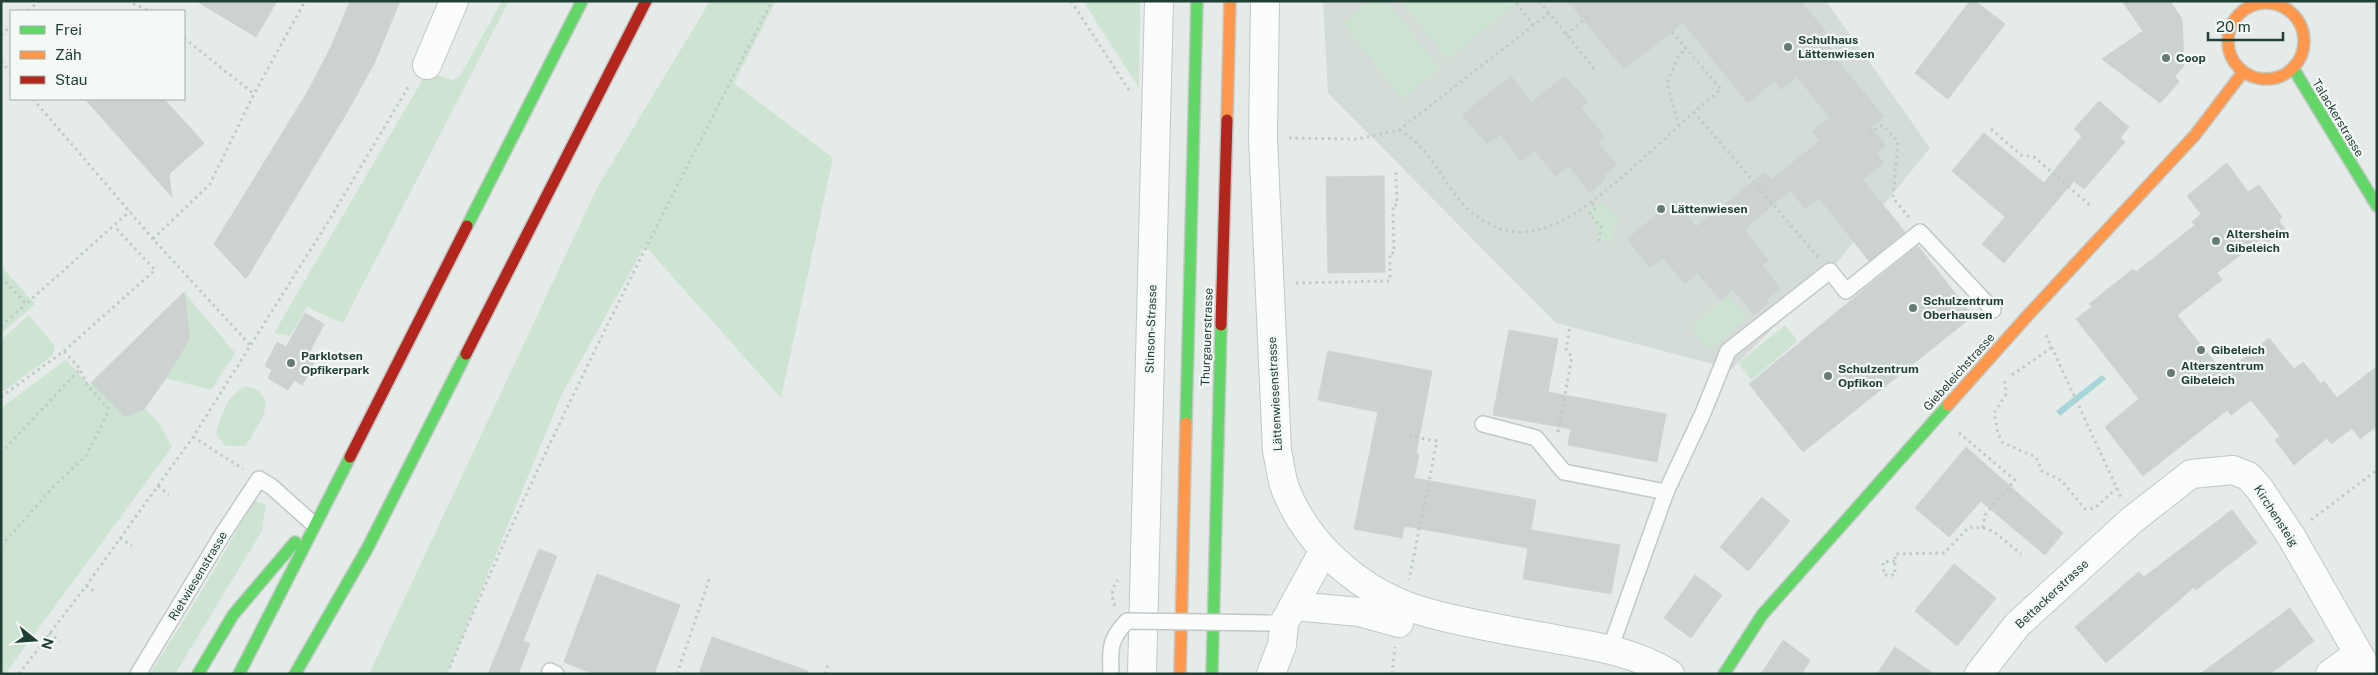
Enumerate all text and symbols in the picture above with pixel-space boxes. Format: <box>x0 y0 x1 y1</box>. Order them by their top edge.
legend <box>10 10 185 100</box>
scale bar <box>2208 10 2283 42</box>
text: 20 m <box>2216 18 2251 35</box>
text: Frei <box>55 21 82 38</box>
place label: Schulhaus Lättenwiesen <box>1798 33 1875 61</box>
marker: Schulhaus Lättenwiesen <box>1782 41 1794 53</box>
text: Zäh <box>55 46 82 63</box>
place label: Coop <box>2176 51 2206 65</box>
marker: Coop <box>2160 52 2172 64</box>
text: Stau <box>55 71 88 88</box>
street label: Talackerstrasse <box>2309 77 2367 160</box>
place label: Lättenwiesen <box>1671 202 1748 216</box>
marker: Lättenwiesen <box>1655 203 1667 215</box>
place label: Altersheim Gibeleich <box>2226 227 2289 255</box>
marker: Altersheim Gibeleich <box>2210 235 2222 247</box>
street label: Stinson-Strasse <box>1142 284 1160 374</box>
street label: Thurgauerstrasse <box>1198 287 1216 386</box>
place label: Schulzentrum Oberhausen <box>1923 294 2004 322</box>
marker: Schulzentrum Oberhausen <box>1907 302 1919 314</box>
street label: Giebeleichstrasse <box>1921 330 1998 414</box>
street label: Lättenwiesenstrasse <box>1265 336 1285 452</box>
place label: Gibeleich <box>2211 343 2265 357</box>
marker: Gibeleich <box>2195 344 2207 356</box>
place label: Parklotsen Opfikerpark <box>301 349 370 377</box>
marker: Parklotsen Opfikerpark <box>285 357 297 369</box>
place label: Alterszentrum Gibeleich <box>2181 359 2264 387</box>
place label: Schulzentrum Opfikon <box>1838 362 1919 390</box>
marker: Alterszentrum Gibeleich <box>2165 367 2177 379</box>
marker: Schulzentrum Opfikon <box>1822 370 1834 382</box>
street label: Kirchensteig <box>2251 483 2301 549</box>
street label: Rietwiesenstrasse <box>166 529 230 623</box>
street label: Bettackerstrasse <box>2013 556 2092 631</box>
north arrow <box>10 615 60 665</box>
text: N <box>38 636 57 651</box>

